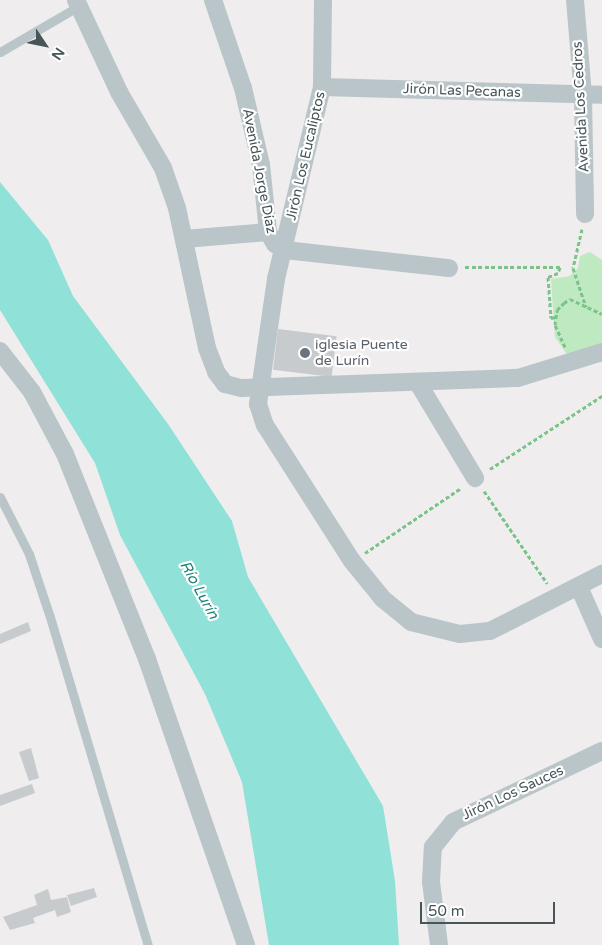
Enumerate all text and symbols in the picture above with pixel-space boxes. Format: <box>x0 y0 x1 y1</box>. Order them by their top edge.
north arrow <box>20 20 70 70</box>
street label: Avenida Los Cedros <box>569 41 593 173</box>
text: N <box>48 44 68 63</box>
street label: Jirón Las Pecanas <box>403 81 521 101</box>
street label: Jirón Los Eucaliptos <box>283 90 329 222</box>
street label: Avenida Jorge Díaz <box>239 107 279 235</box>
place label: iglesia Puente de Lurín <box>315 337 408 370</box>
marker: iglesia Puente de Lurín <box>299 347 311 359</box>
water label: Río Lurín <box>176 558 222 622</box>
street label: Jirón Los Sauces <box>460 762 566 824</box>
scale bar <box>422 892 557 924</box>
text: 50 m <box>428 902 465 920</box>

